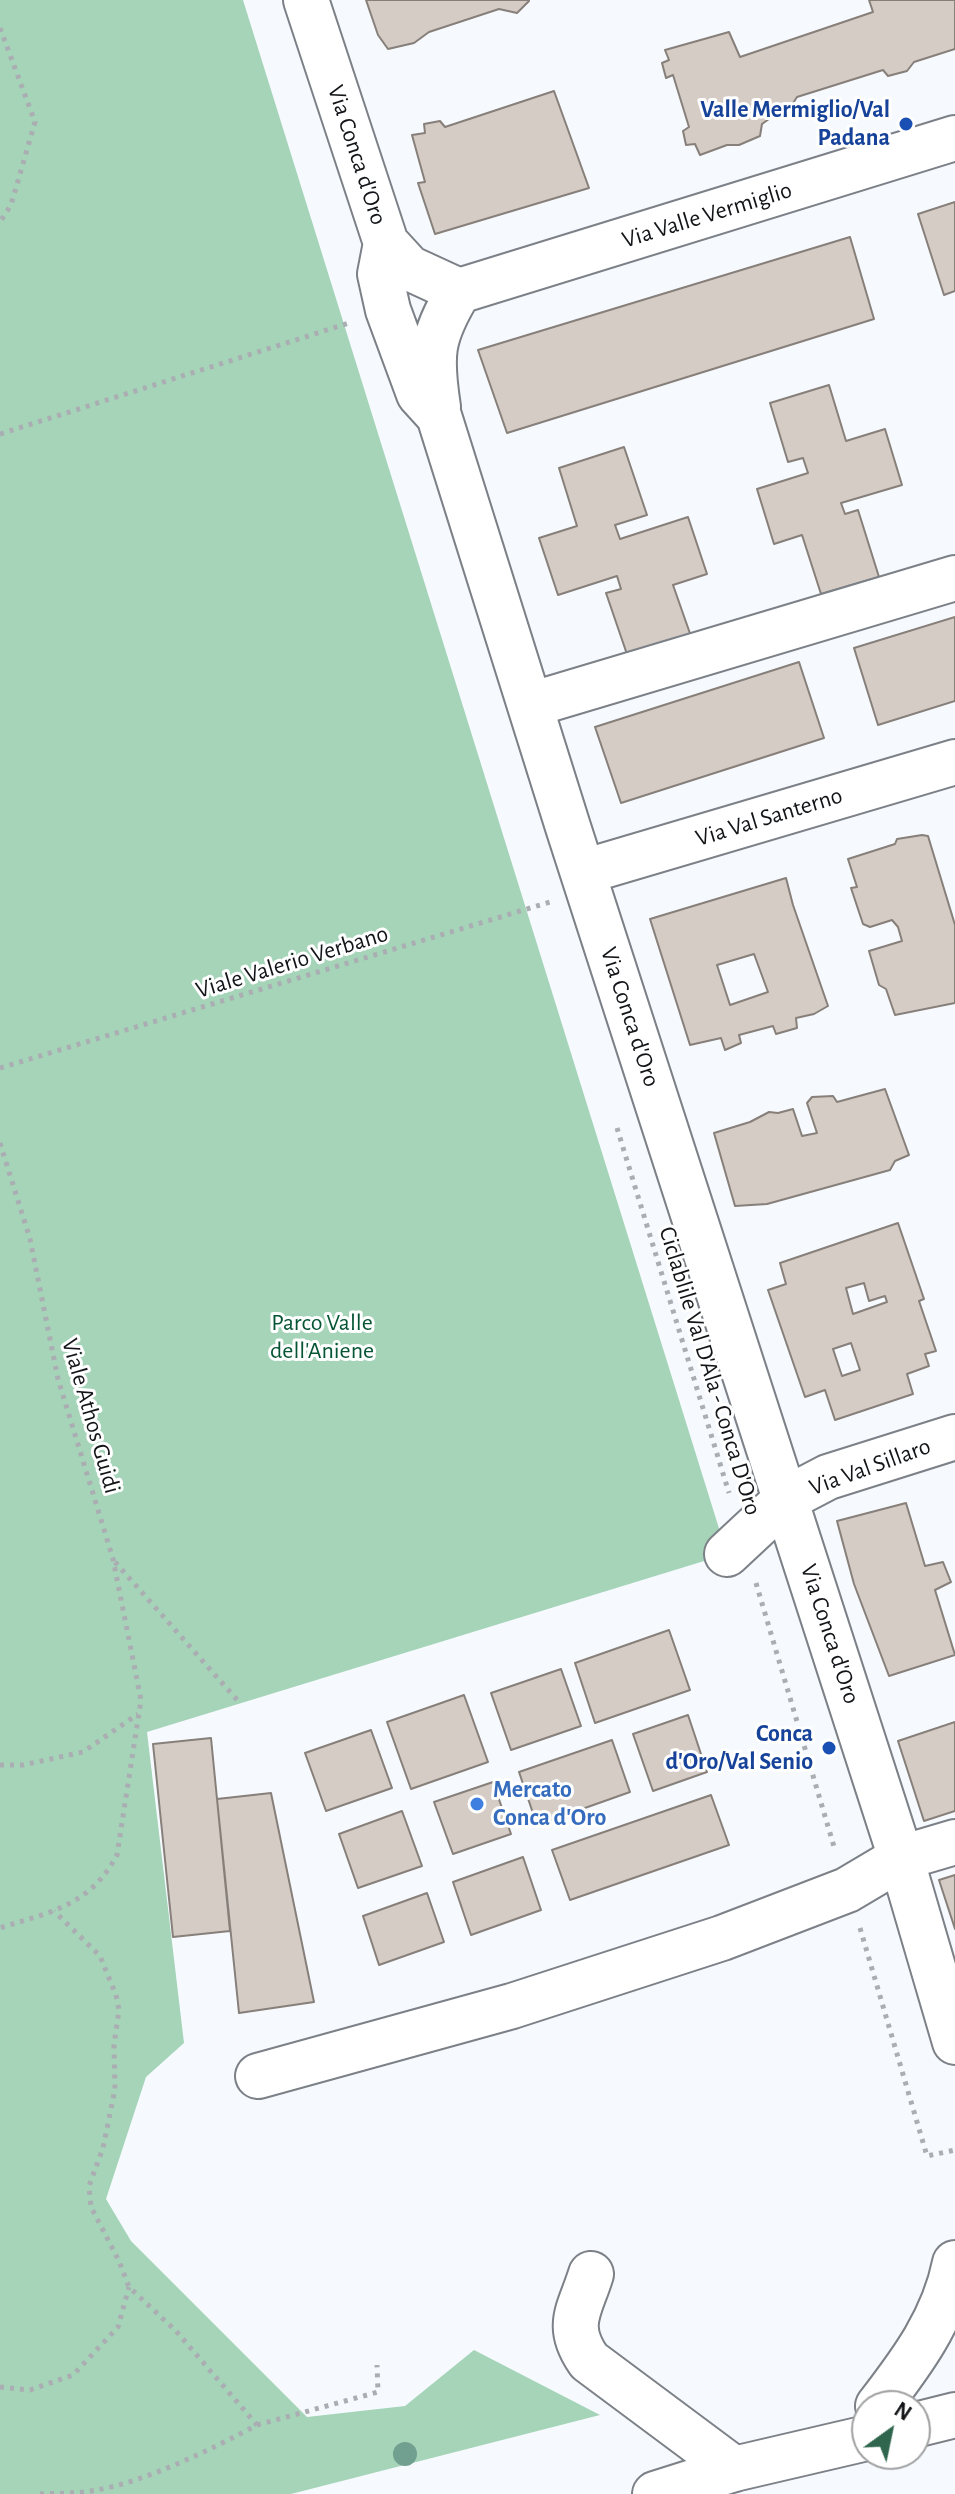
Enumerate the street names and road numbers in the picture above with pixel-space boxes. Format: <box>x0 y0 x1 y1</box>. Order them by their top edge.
street label: Via Conca d'Oro <box>321 82 393 228</box>
street label: Via Valle Vermiglio <box>619 175 795 255</box>
street label: Via Val Santerno <box>692 781 846 853</box>
street label: Viale Valerio Verbano <box>192 919 392 1005</box>
street label: Via Conca d'Oro <box>594 944 666 1090</box>
street label: Ciclablile Val D'Ala - Conca D'Oro <box>652 1223 768 1519</box>
street label: Viale Athos Guidi <box>55 1335 127 1497</box>
street label: Via Val Sillaro <box>805 1432 935 1502</box>
street label: Via Conca d'Oro <box>794 1561 866 1707</box>

